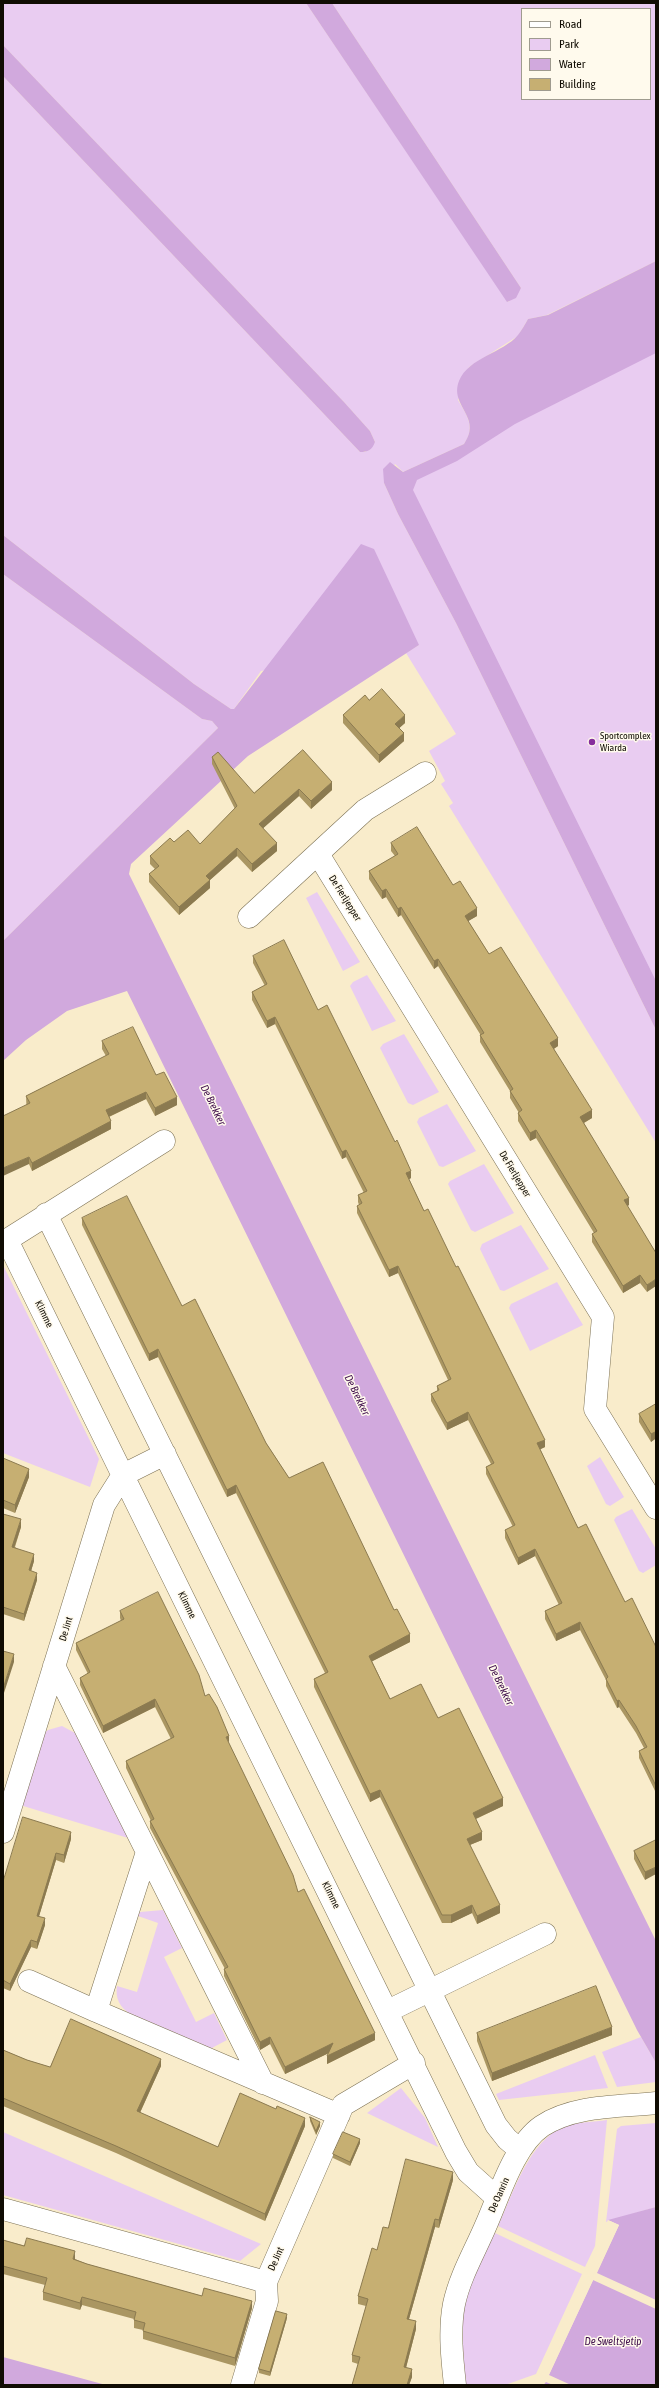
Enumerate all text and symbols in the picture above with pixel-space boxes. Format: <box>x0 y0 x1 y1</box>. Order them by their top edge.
legend <box>521 8 651 100</box>
text: Road <box>559 17 582 31</box>
text: Park <box>559 37 579 51</box>
text: Water <box>559 57 585 71</box>
text: Building <box>559 77 596 91</box>
place label: Sportcomplex Wiarda <box>600 730 651 754</box>
marker: Sportcomplex Wiarda <box>587 737 597 747</box>
street label: De Fierljepper <box>326 873 364 923</box>
water label: De Brekker <box>198 1083 228 1127</box>
street label: De Fierljepper <box>497 1149 533 1199</box>
street label: Klimme <box>32 1298 56 1330</box>
water label: De Brekker <box>342 1373 372 1417</box>
street label: Klimme <box>175 1589 199 1621</box>
street label: De Jint <box>57 1615 75 1643</box>
water label: De Brekker <box>486 1663 516 1707</box>
street label: Klimme <box>319 1879 343 1911</box>
street label: De Oanrin <box>486 2176 512 2214</box>
street label: De Jint <box>265 2245 287 2273</box>
water label: De Sweltsjetip <box>584 2335 642 2349</box>

